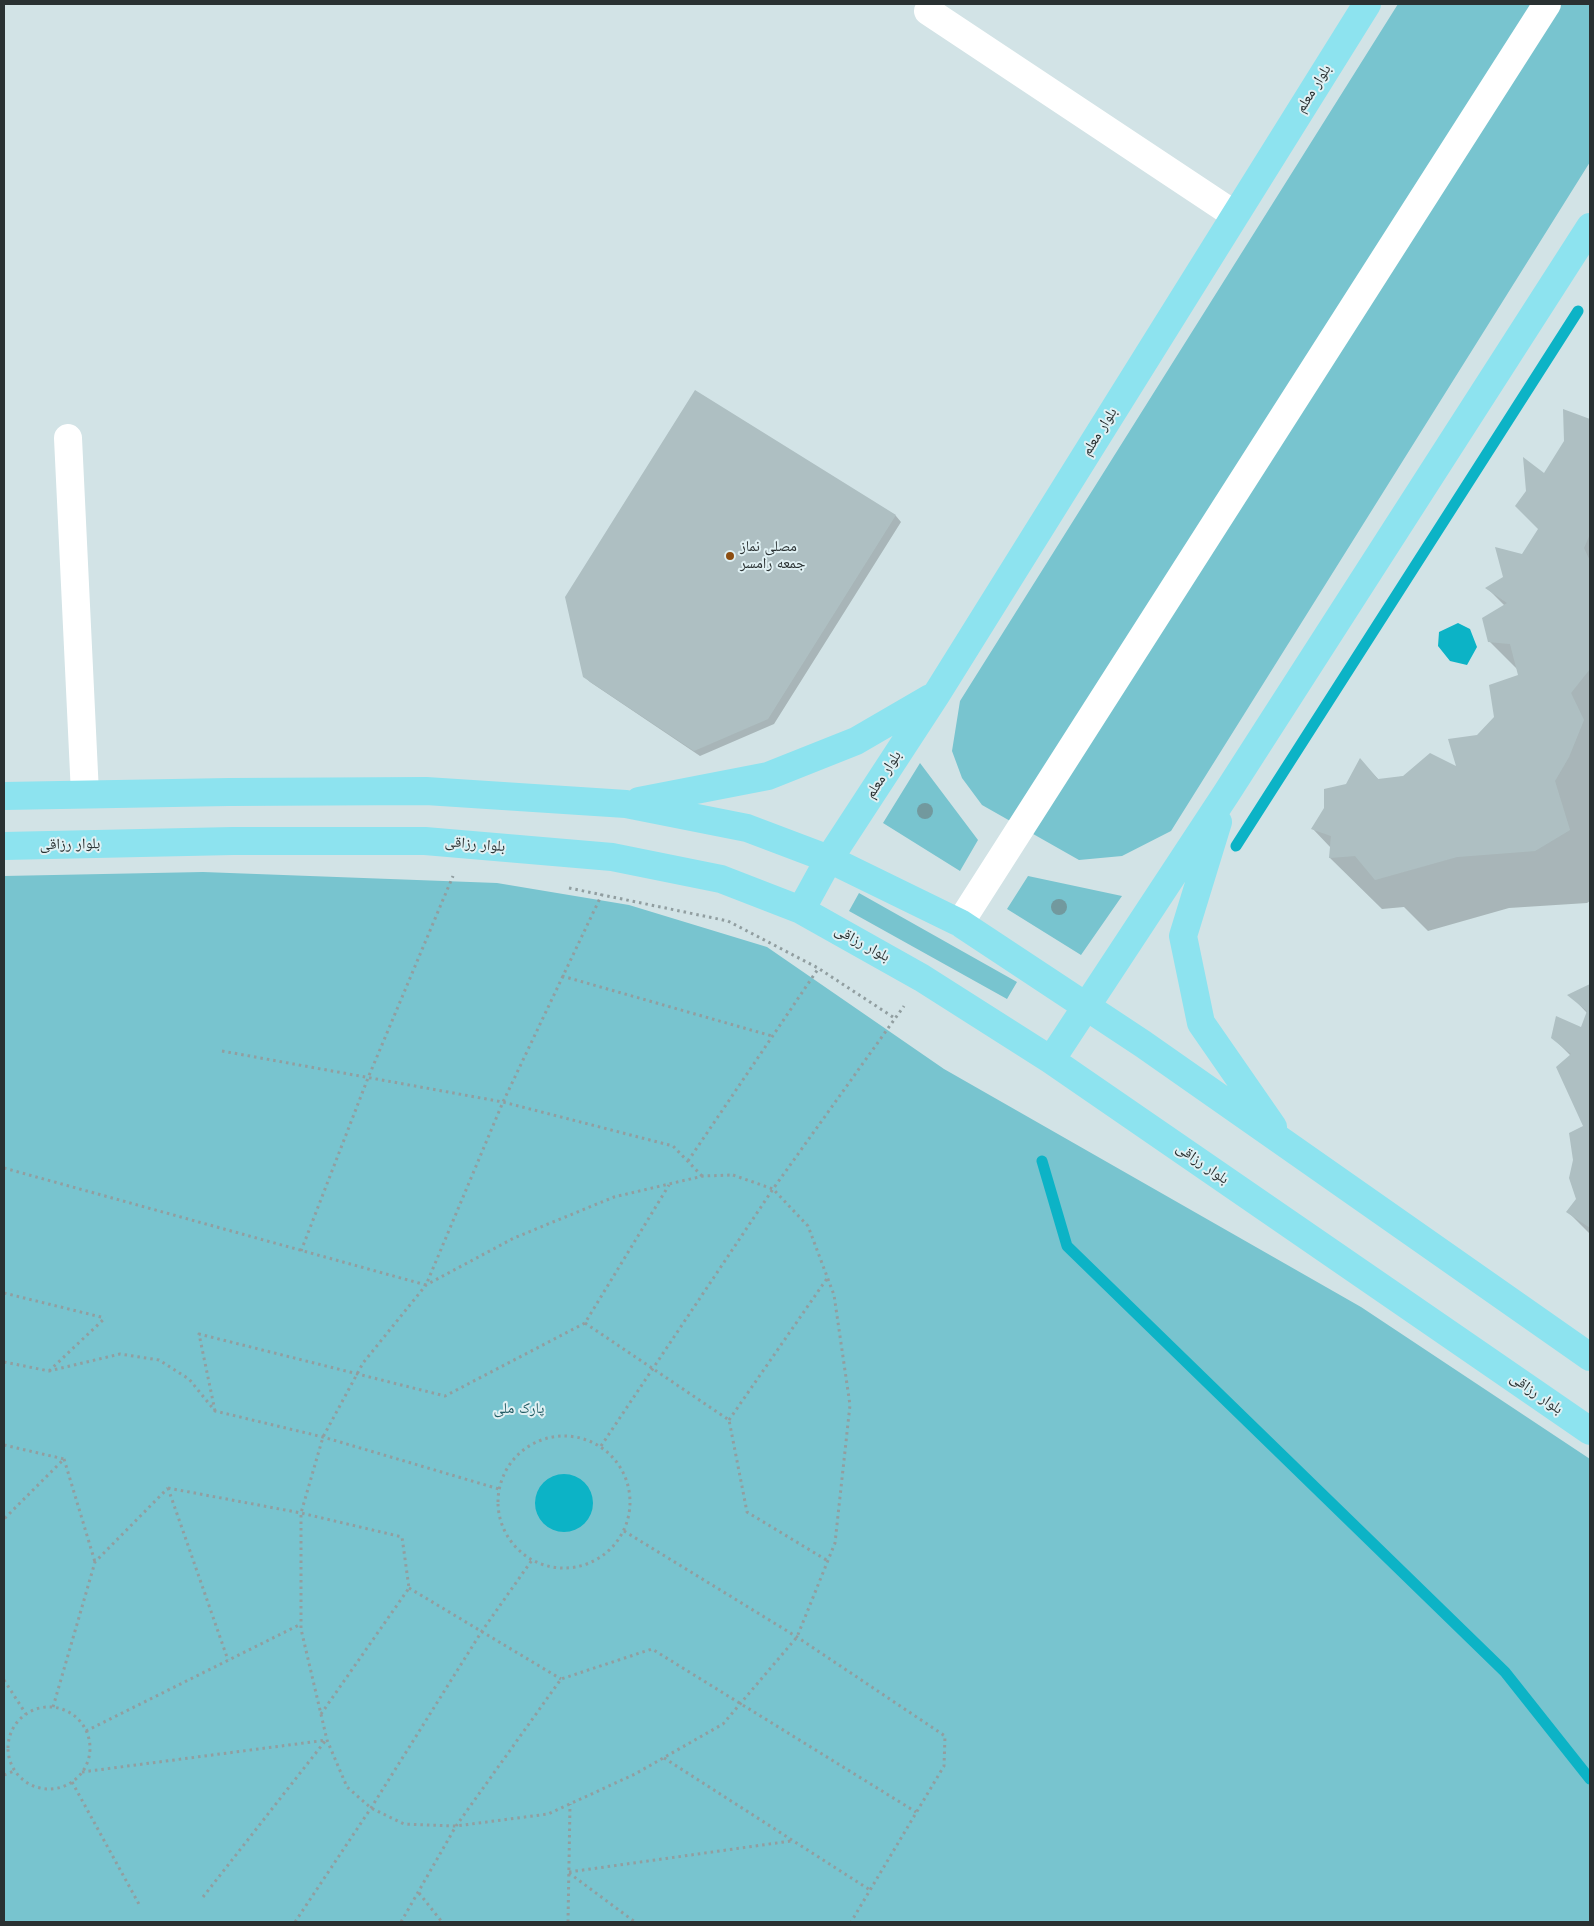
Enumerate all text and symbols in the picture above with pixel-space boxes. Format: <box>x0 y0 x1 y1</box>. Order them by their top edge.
street label: بلوار معلم <box>1292 62 1336 116</box>
street label: بلوار معلم <box>1078 405 1122 459</box>
place label: مصلی نماز جمعه رامسر <box>740 538 805 573</box>
marker: مصلی نماز جمعه رامسر <box>724 550 736 562</box>
street label: بلوار معلم <box>862 748 906 802</box>
street label: بلوار رزاقی <box>444 833 506 857</box>
street label: بلوار رزاقی <box>40 835 100 855</box>
street label: بلوار رزاقی <box>831 921 893 967</box>
street label: بلوار رزاقی <box>1172 1139 1232 1189</box>
street label: بلوار رزاقی <box>1506 1369 1566 1419</box>
park label: پارک ملی <box>494 1400 544 1418</box>

